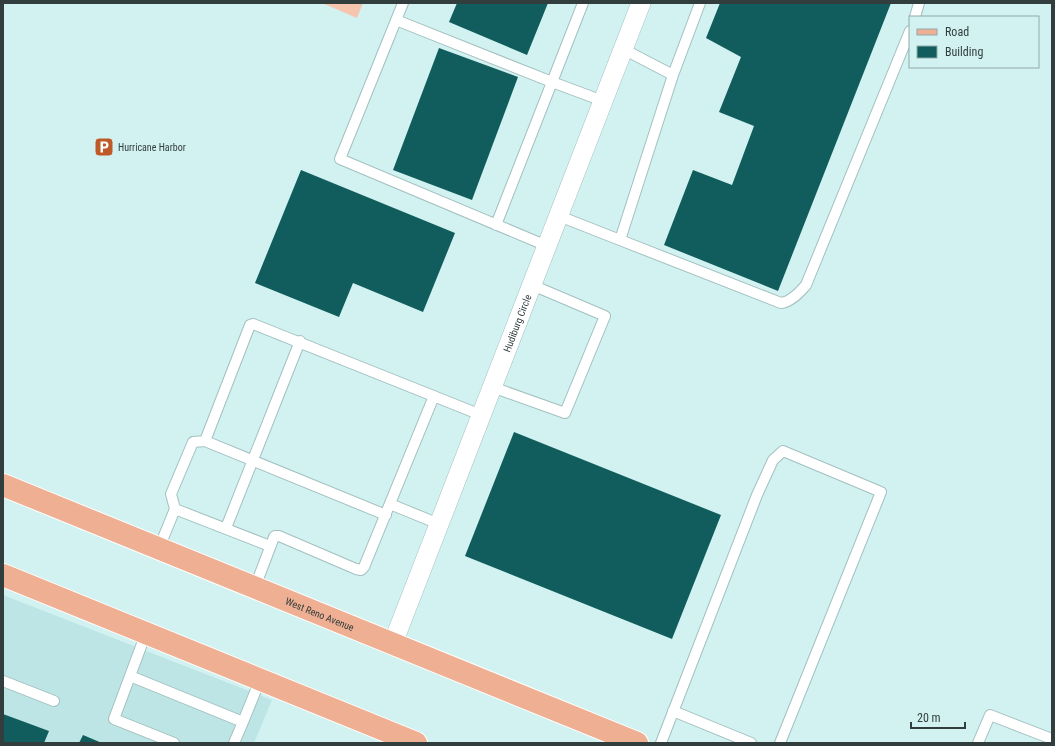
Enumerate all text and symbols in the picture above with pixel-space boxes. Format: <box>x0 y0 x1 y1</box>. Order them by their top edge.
legend <box>909 16 1039 68</box>
text: Road <box>945 25 969 39</box>
text: Building <box>945 45 983 59</box>
parking icon: Hurricane Harbor <box>93 136 115 158</box>
place label: Hurricane Harbor <box>118 142 186 153</box>
street label: Hudiburg Circle <box>501 293 533 354</box>
street label: West Reno Avenue <box>284 595 356 633</box>
scale bar <box>911 704 965 730</box>
text: 20 m <box>917 711 941 725</box>

